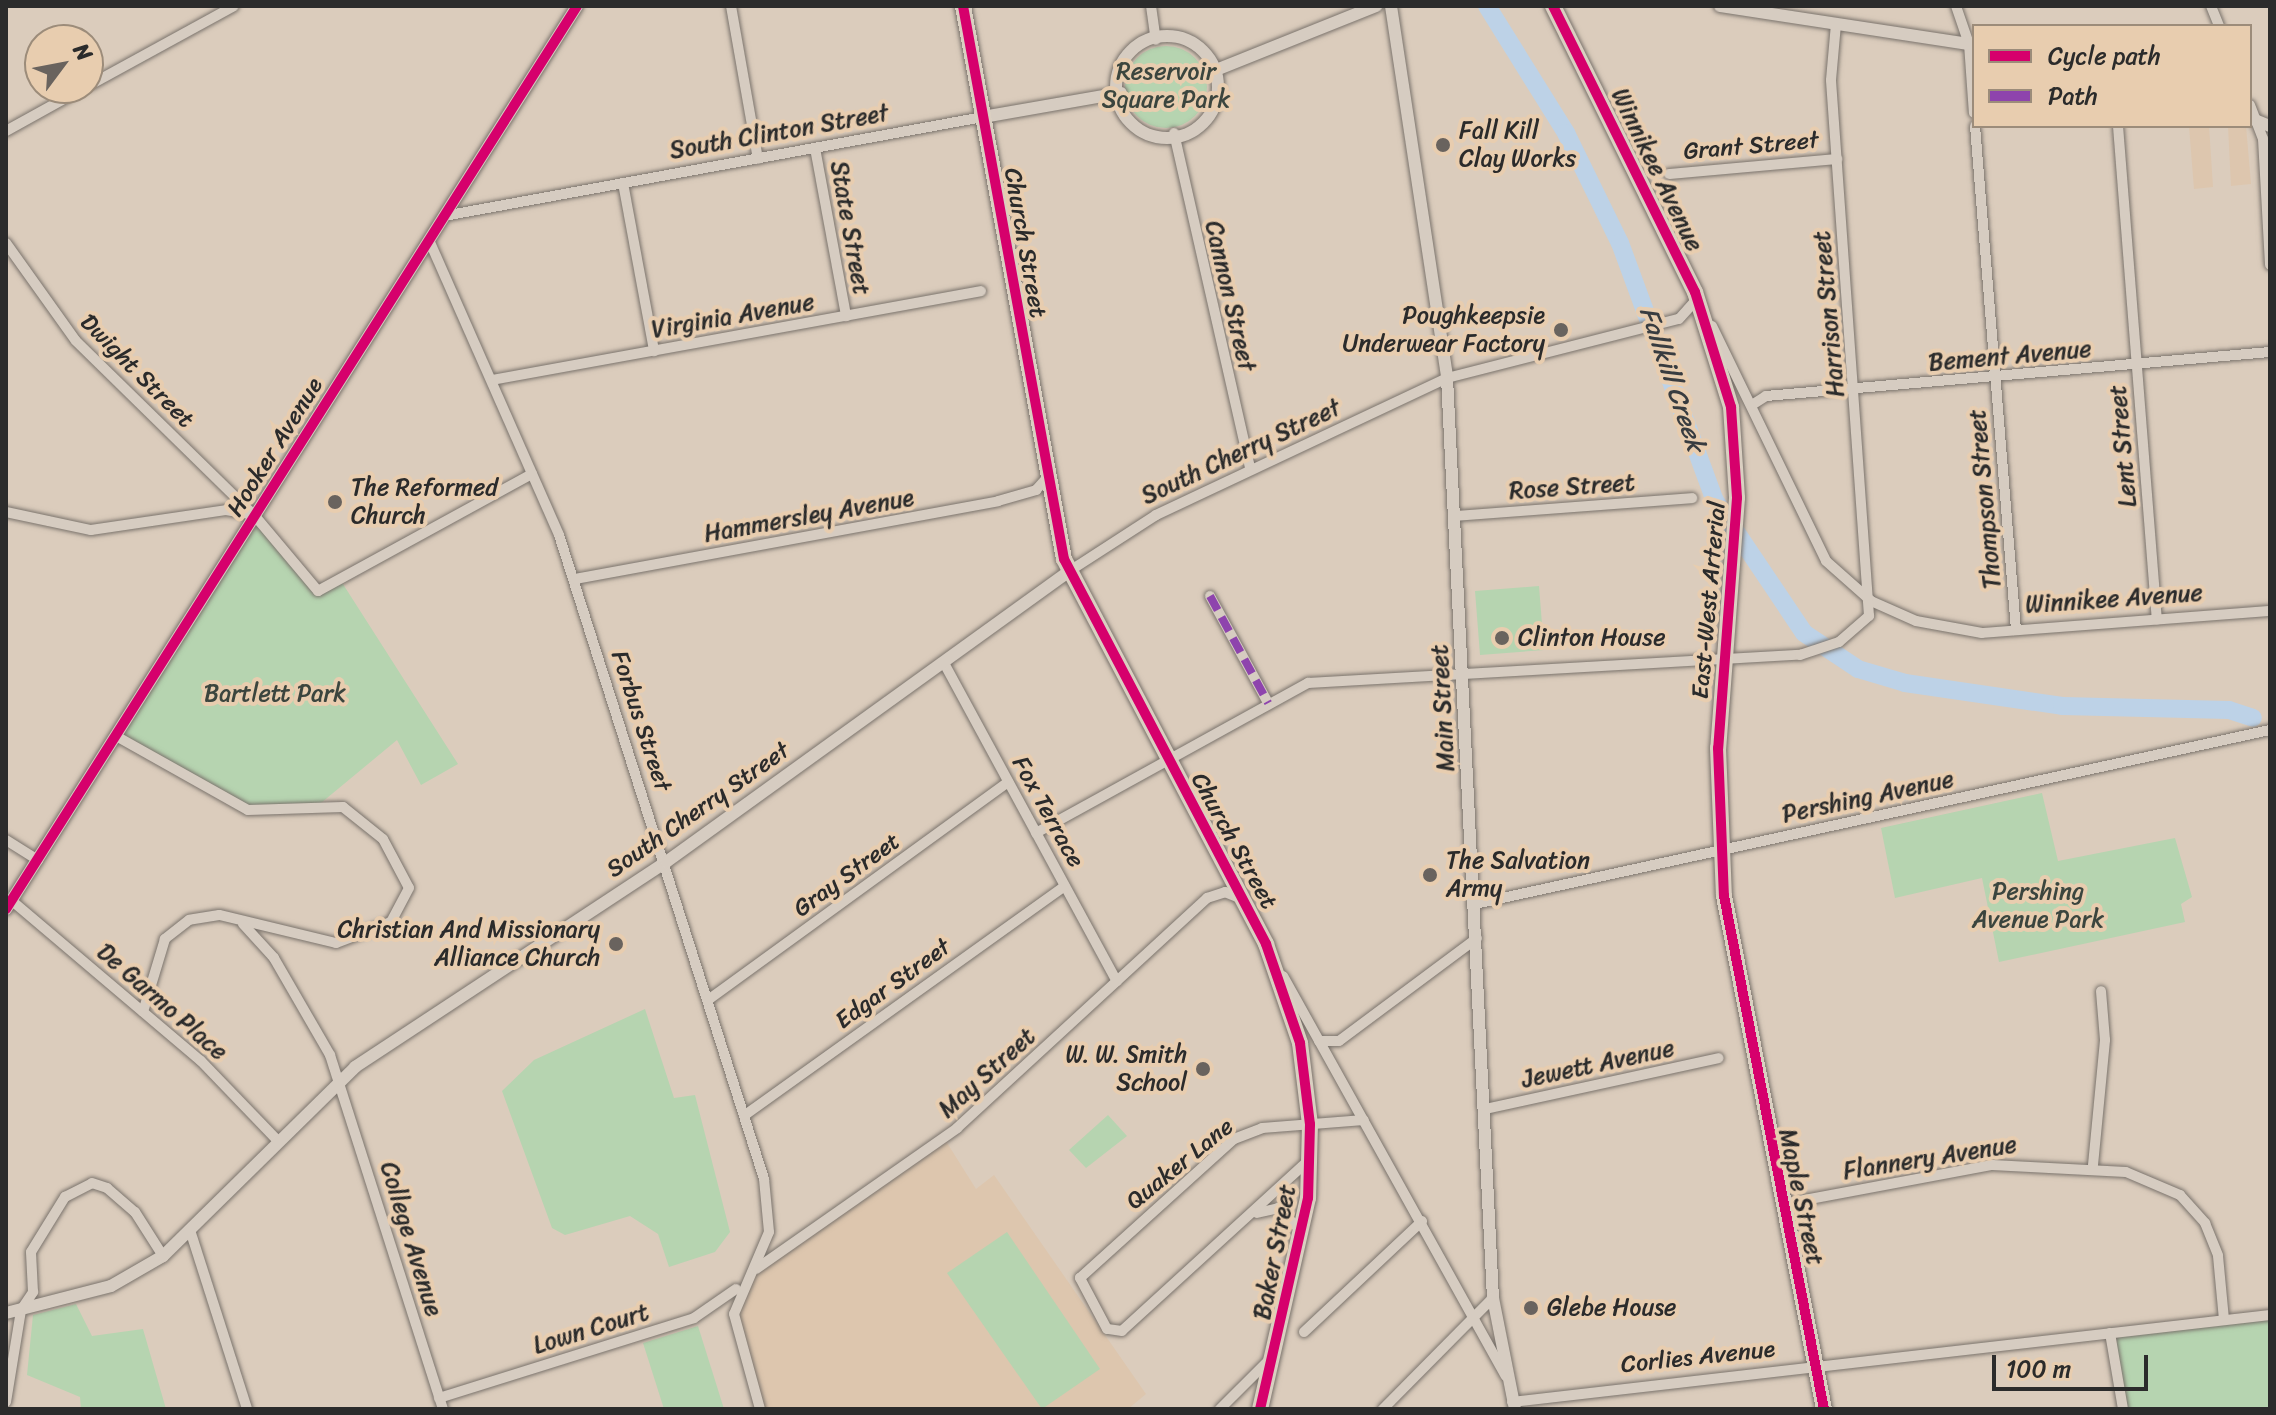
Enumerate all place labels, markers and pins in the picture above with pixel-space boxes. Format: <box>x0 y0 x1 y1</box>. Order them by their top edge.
place label: Fall Kill Clay Works <box>1459 117 1575 173</box>
marker: Fall Kill Clay Works <box>1434 136 1452 154</box>
place label: Poughkeepsie Underwear Factory <box>1342 302 1545 358</box>
marker: Poughkeepsie Underwear Factory <box>1552 321 1570 339</box>
place label: The Reformed Church <box>351 474 498 530</box>
marker: The Reformed Church <box>326 493 344 511</box>
place label: Clinton House <box>1518 624 1665 652</box>
marker: Clinton House <box>1493 629 1511 647</box>
place label: The Salvation Army <box>1446 847 1589 903</box>
marker: The Salvation Army <box>1421 866 1439 884</box>
place label: Christian And Missionary Alliance Church <box>336 916 600 972</box>
marker: Christian And Missionary Alliance Church <box>607 935 625 953</box>
place label: W. W. Smith School <box>1064 1041 1187 1097</box>
marker: W. W. Smith School <box>1194 1060 1212 1078</box>
place label: Glebe House <box>1547 1294 1677 1322</box>
marker: Glebe House <box>1522 1299 1540 1317</box>

